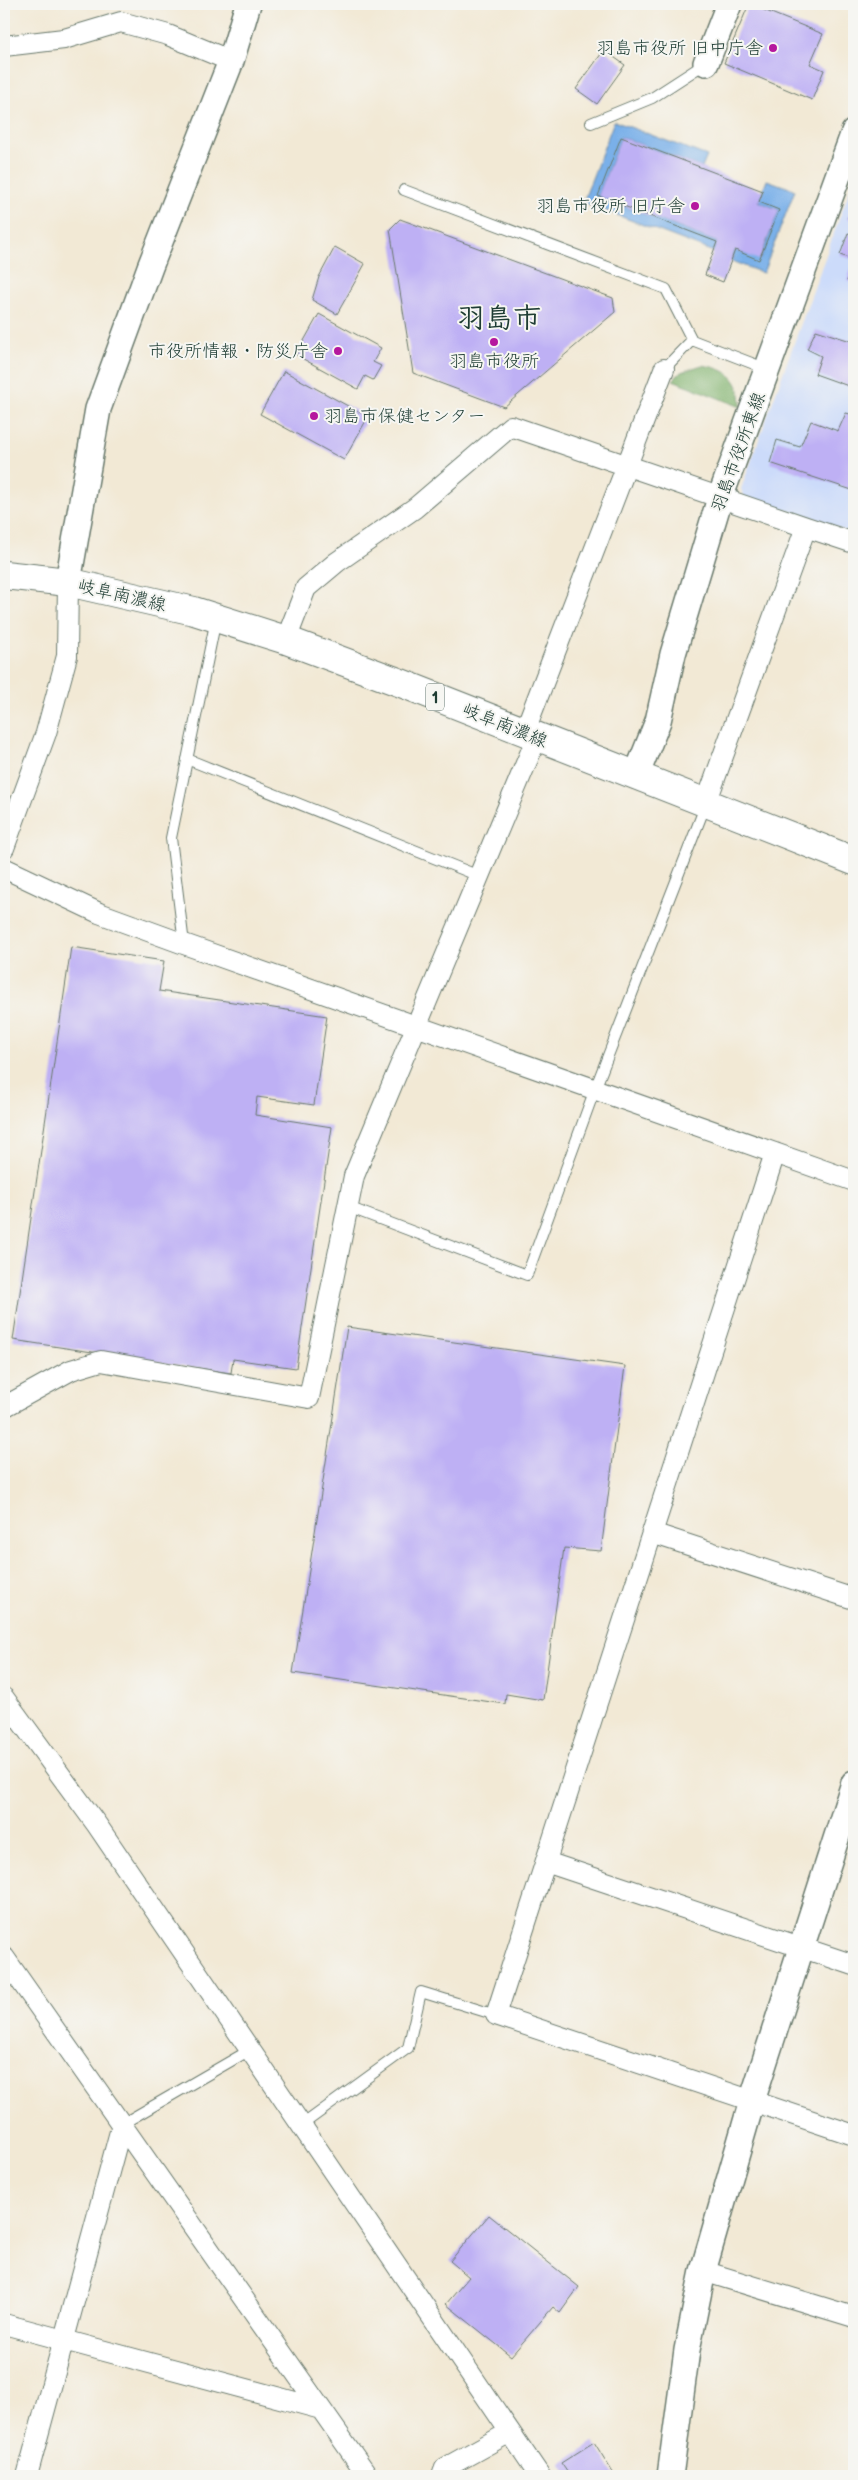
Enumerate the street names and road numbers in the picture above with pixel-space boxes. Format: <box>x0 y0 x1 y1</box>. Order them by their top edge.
street label: 羽島市役所東線 <box>707 389 770 515</box>
street label: 岐阜南濃線 <box>76 575 168 616</box>
road number: 1 <box>426 684 444 710</box>
street label: 岐阜南濃線 <box>459 699 550 752</box>

